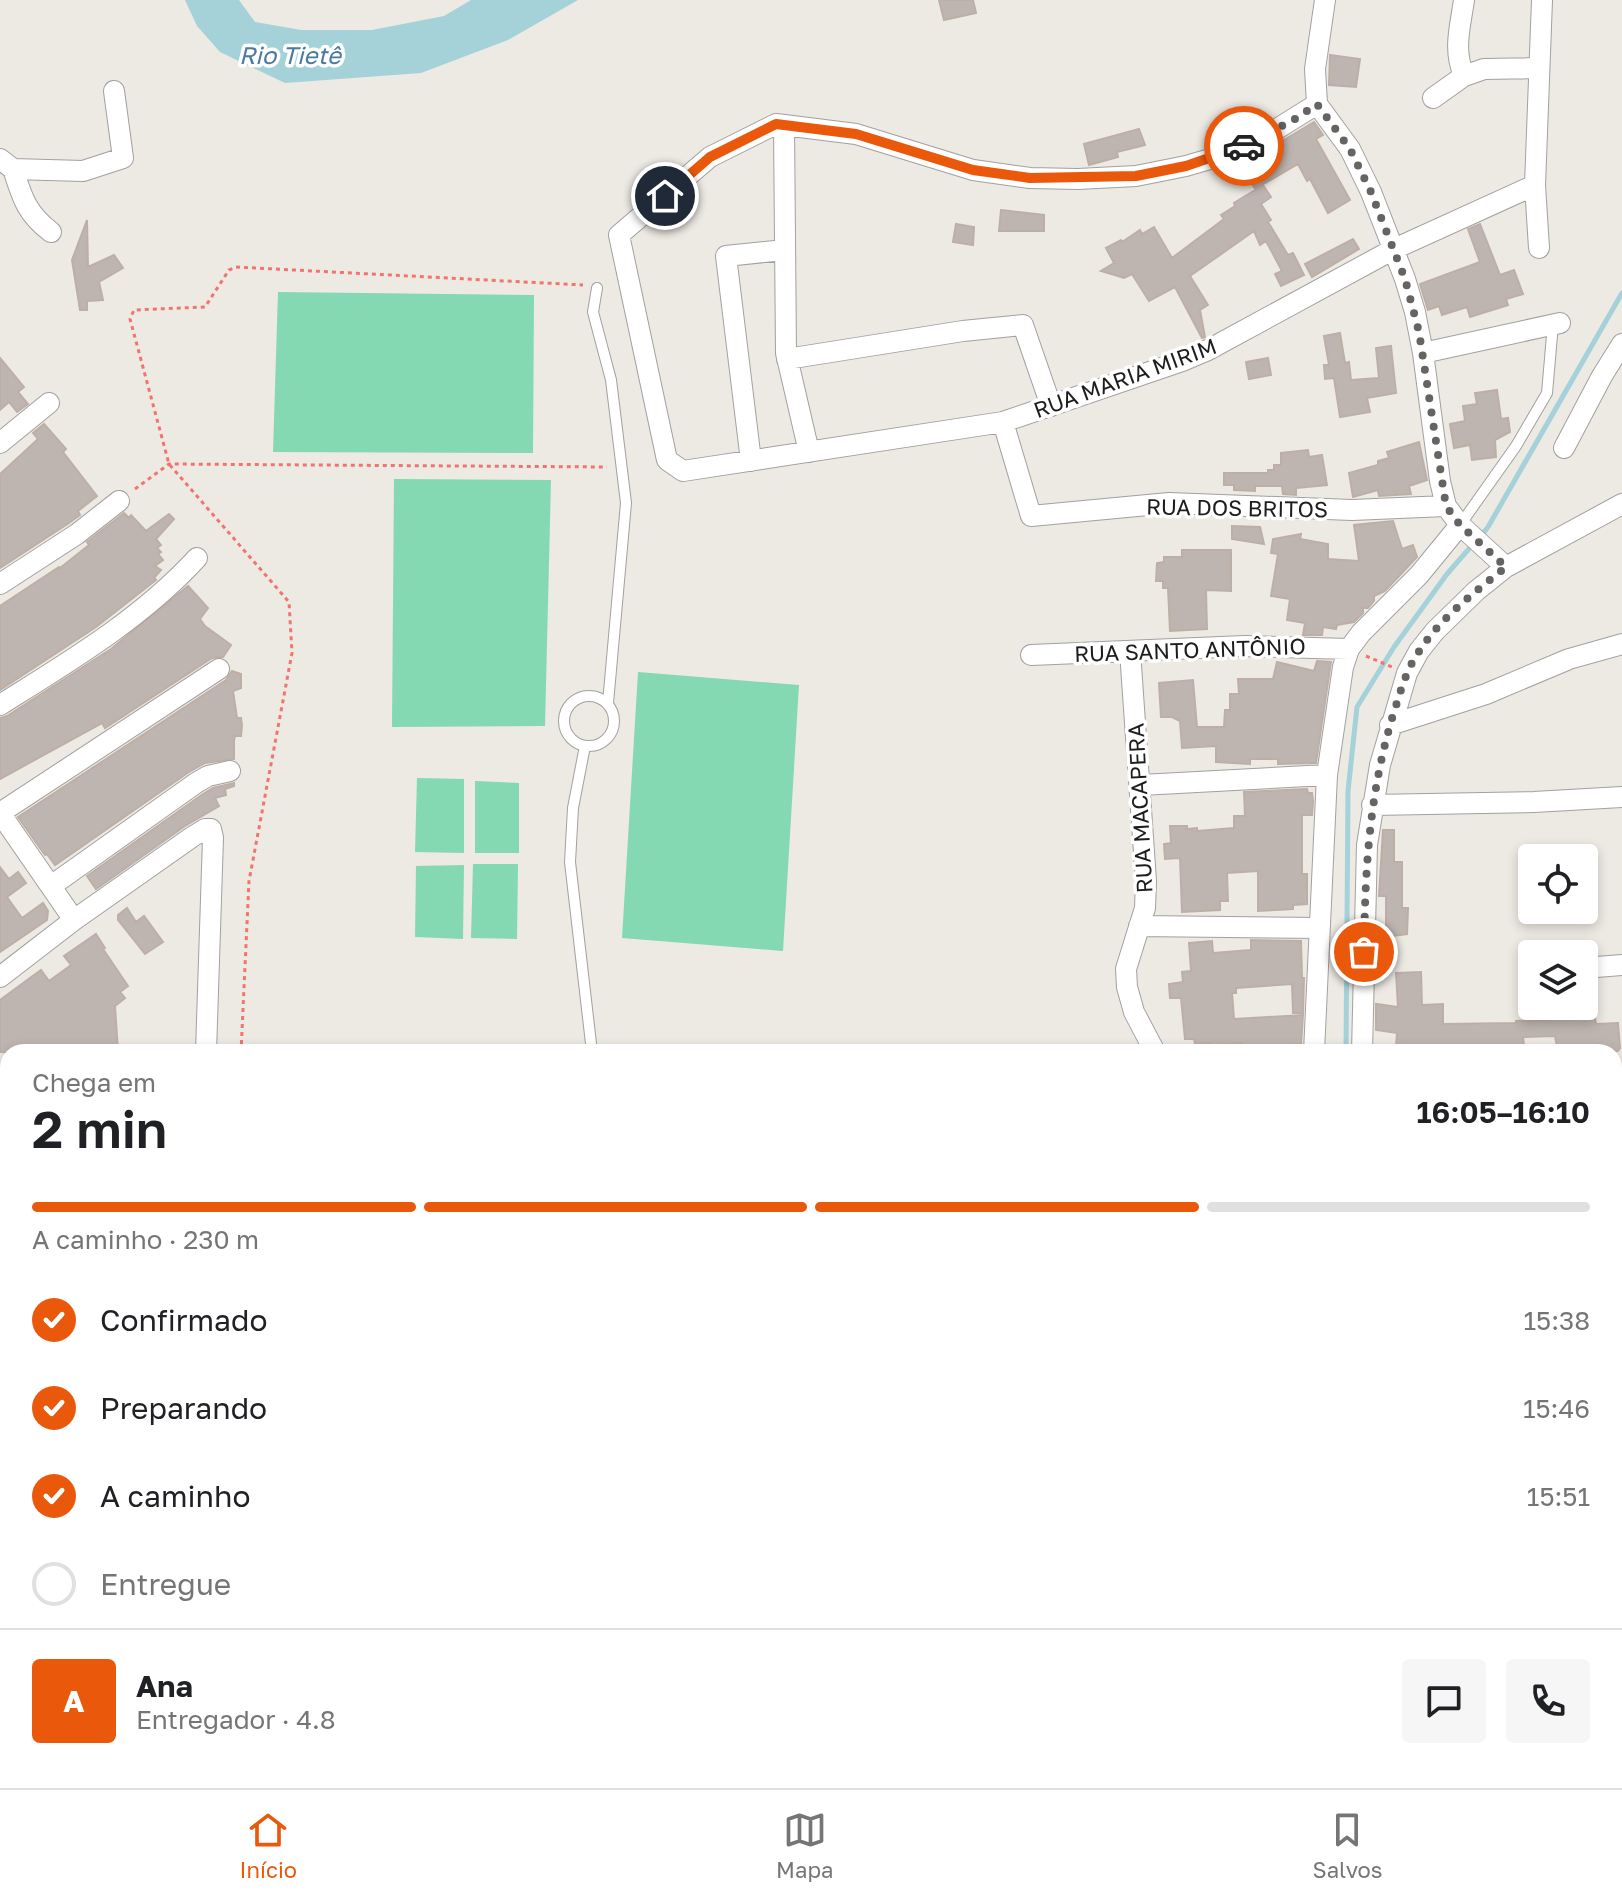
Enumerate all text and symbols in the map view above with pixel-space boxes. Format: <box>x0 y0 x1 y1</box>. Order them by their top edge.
water label: Rio Tietê <box>239 40 343 69</box>
courier <box>1204 106 1284 186</box>
icon: car <box>1222 124 1266 168</box>
pin <box>631 162 699 230</box>
icon: home <box>643 174 687 218</box>
street label: RUA MARIA MIRIM <box>1030 332 1220 423</box>
street label: RUA DOS BRITOS <box>1146 492 1328 523</box>
street label: RUA SANTO ANTÔNIO <box>1074 632 1306 667</box>
street label: RUA MACAPERA <box>1122 722 1157 894</box>
map controls <box>1518 844 1598 1020</box>
button: locate <box>1518 844 1598 924</box>
pin <box>1330 918 1398 986</box>
icon: bag <box>1342 930 1386 974</box>
button: layers <box>1518 940 1598 1020</box>
text: Chega em <box>32 1067 156 1098</box>
text: 16:05–16:10 <box>1416 1094 1590 1130</box>
text: 2 min <box>32 1097 167 1159</box>
text: A caminho · 230 m <box>32 1224 259 1255</box>
icon: check <box>32 1298 76 1342</box>
text: Confirmado <box>100 1302 268 1338</box>
text: 15:38 <box>1523 1305 1590 1336</box>
icon: check <box>32 1386 76 1430</box>
text: Preparando <box>100 1390 267 1426</box>
text: 15:46 <box>1523 1393 1590 1424</box>
icon: check <box>32 1474 76 1518</box>
text: A caminho <box>100 1478 250 1514</box>
text: 15:51 <box>1527 1481 1590 1512</box>
text: Entregue <box>100 1566 231 1602</box>
button: chat <box>1402 1659 1486 1743</box>
button: phone <box>1506 1659 1590 1743</box>
text: Ana <box>136 1668 193 1704</box>
text: A <box>63 1683 85 1719</box>
text: Entregador · 4.8 <box>136 1704 336 1735</box>
tab: Início <box>240 1808 297 1883</box>
tab: Mapa <box>776 1808 833 1883</box>
tab: Salvos <box>1313 1808 1382 1883</box>

